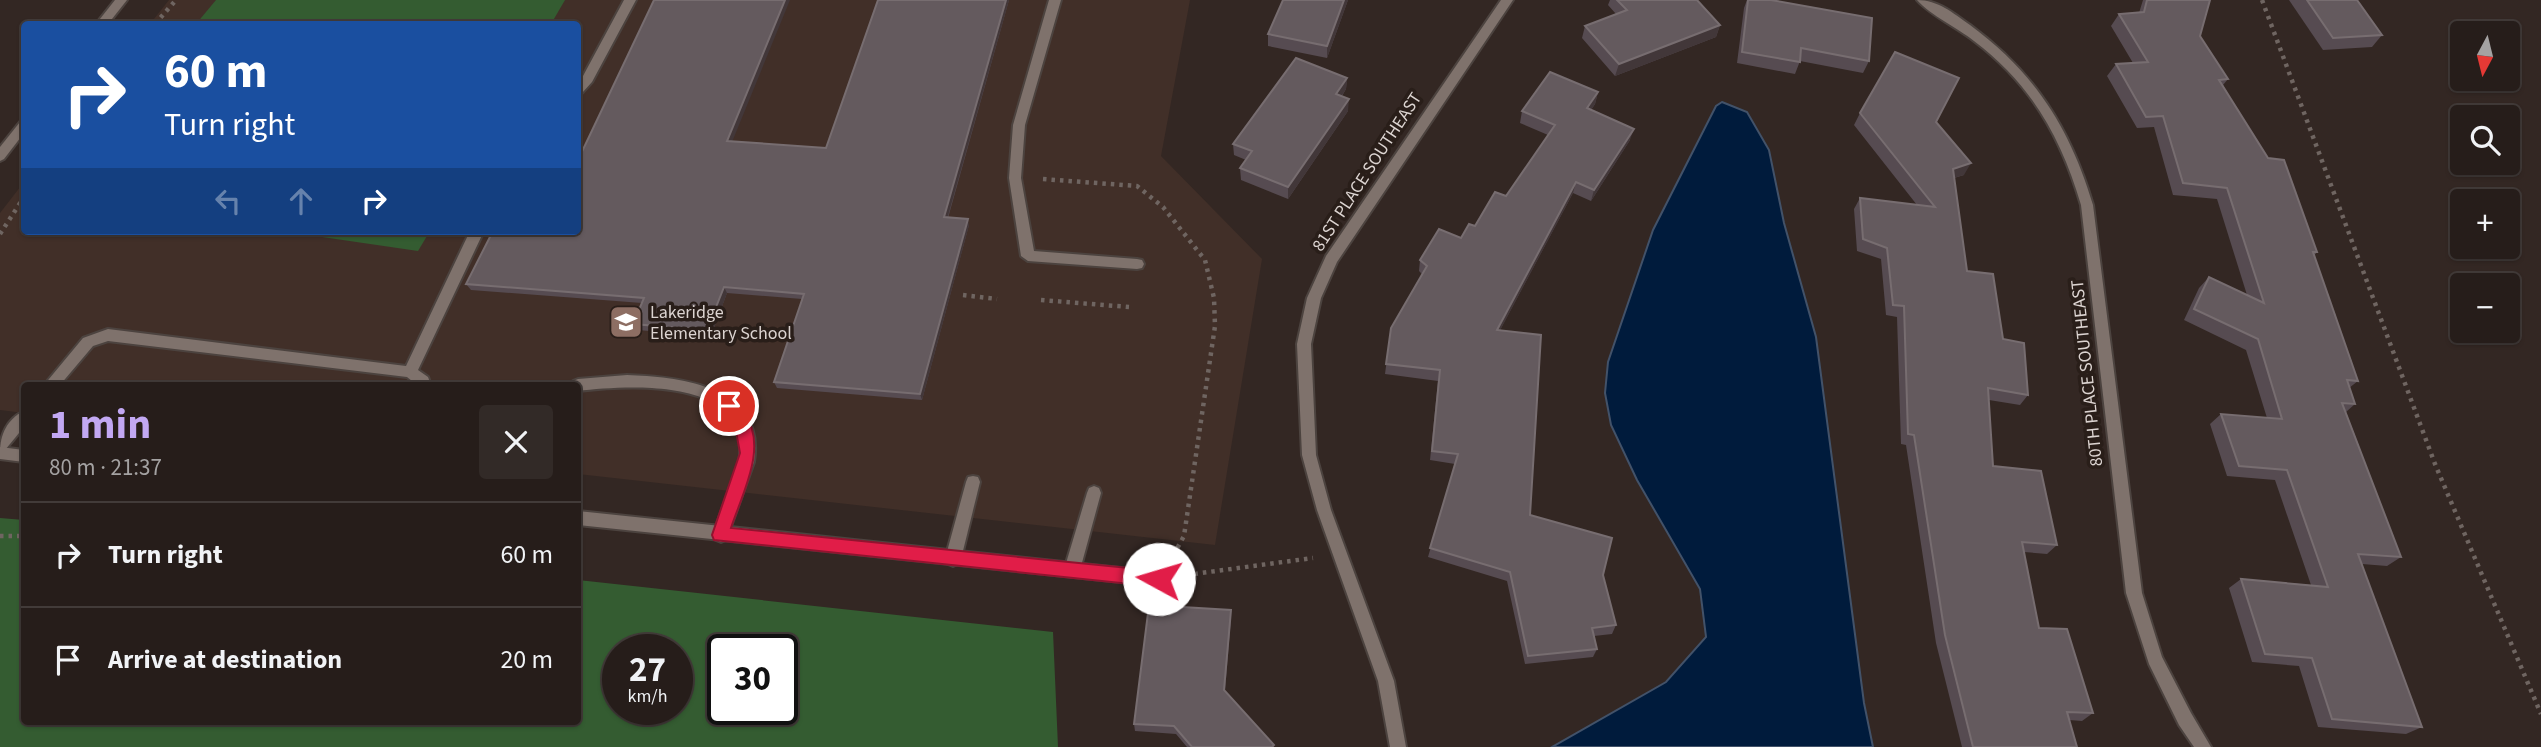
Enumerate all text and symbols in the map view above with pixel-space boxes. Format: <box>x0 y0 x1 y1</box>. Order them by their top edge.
north arrow <box>2450 21 2520 91</box>
map controls <box>2450 21 2520 343</box>
text: 60 m <box>164 37 268 107</box>
icon: right <box>49 49 140 140</box>
street label: 81ST PLACE SOUTHEAST <box>1306 87 1428 256</box>
text: Turn right <box>164 102 295 148</box>
button: search <box>2450 105 2520 175</box>
icon: left <box>209 182 247 220</box>
icon: ahead <box>282 182 320 220</box>
icon: right <box>355 182 393 220</box>
button: + <box>2450 189 2520 259</box>
button: − <box>2450 273 2520 343</box>
street label: 80TH PLACE SOUTHEAST <box>2065 278 2109 468</box>
place label: Lakeridge Elementary School <box>650 300 792 346</box>
school or university icon: Lakeridge Elementary School <box>607 303 645 341</box>
pin <box>699 376 759 436</box>
icon: arrive <box>710 387 748 425</box>
text: 1 min <box>49 395 151 455</box>
button: close <box>479 405 553 479</box>
text: 80 m · 21:37 <box>49 451 162 484</box>
icon: right <box>49 536 87 574</box>
text: Turn right <box>108 536 223 573</box>
text: 60 m <box>500 536 553 573</box>
position arrow <box>1122 542 1196 616</box>
speed limit sign: 30 <box>707 634 798 725</box>
icon: arrive <box>49 641 87 679</box>
text: Arrive at destination <box>108 641 342 678</box>
text: 20 m <box>500 641 553 678</box>
text: 27 <box>629 645 666 695</box>
text: km/h <box>628 684 667 709</box>

